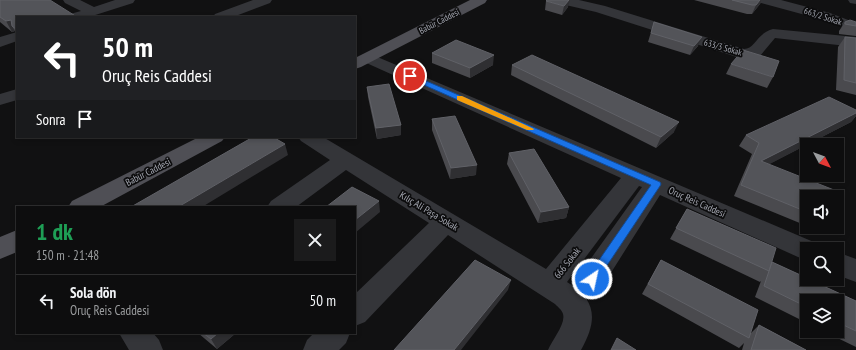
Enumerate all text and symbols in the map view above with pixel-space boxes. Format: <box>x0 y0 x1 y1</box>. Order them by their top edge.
street label: 663/2 Sokak <box>803 5 844 27</box>
street label: Babür Caddesi <box>417 6 461 36</box>
text: 50 m <box>102 28 153 65</box>
icon: left <box>36 32 88 84</box>
street label: 633/3 Sokak <box>703 36 744 58</box>
pin <box>393 59 427 93</box>
text: Oruç Reis Caddesi <box>102 64 212 87</box>
icon: arrive <box>399 65 421 87</box>
icon: arrive <box>74 108 96 130</box>
text: Sonra <box>36 110 66 129</box>
north arrow <box>800 138 844 182</box>
map controls <box>800 138 844 338</box>
street label: Babür Caddesi <box>123 155 173 189</box>
street label: Oruç Reis Caddesi <box>666 184 728 220</box>
street label: Kılıç Ali Paşa Sokak <box>397 188 461 234</box>
button: sound <box>800 190 844 234</box>
text: 1 dk <box>36 216 73 247</box>
button: close <box>294 219 336 261</box>
button: search <box>800 242 844 286</box>
street label: 666 Sokak <box>551 245 583 281</box>
text: 150 m · 21:48 <box>36 247 99 264</box>
position arrow <box>571 258 613 300</box>
text: Sola dön <box>70 283 116 302</box>
icon: left <box>36 290 58 312</box>
text: 50 m <box>310 291 336 310</box>
button: layers <box>800 294 844 338</box>
text: Oruç Reis Caddesi <box>70 302 149 319</box>

